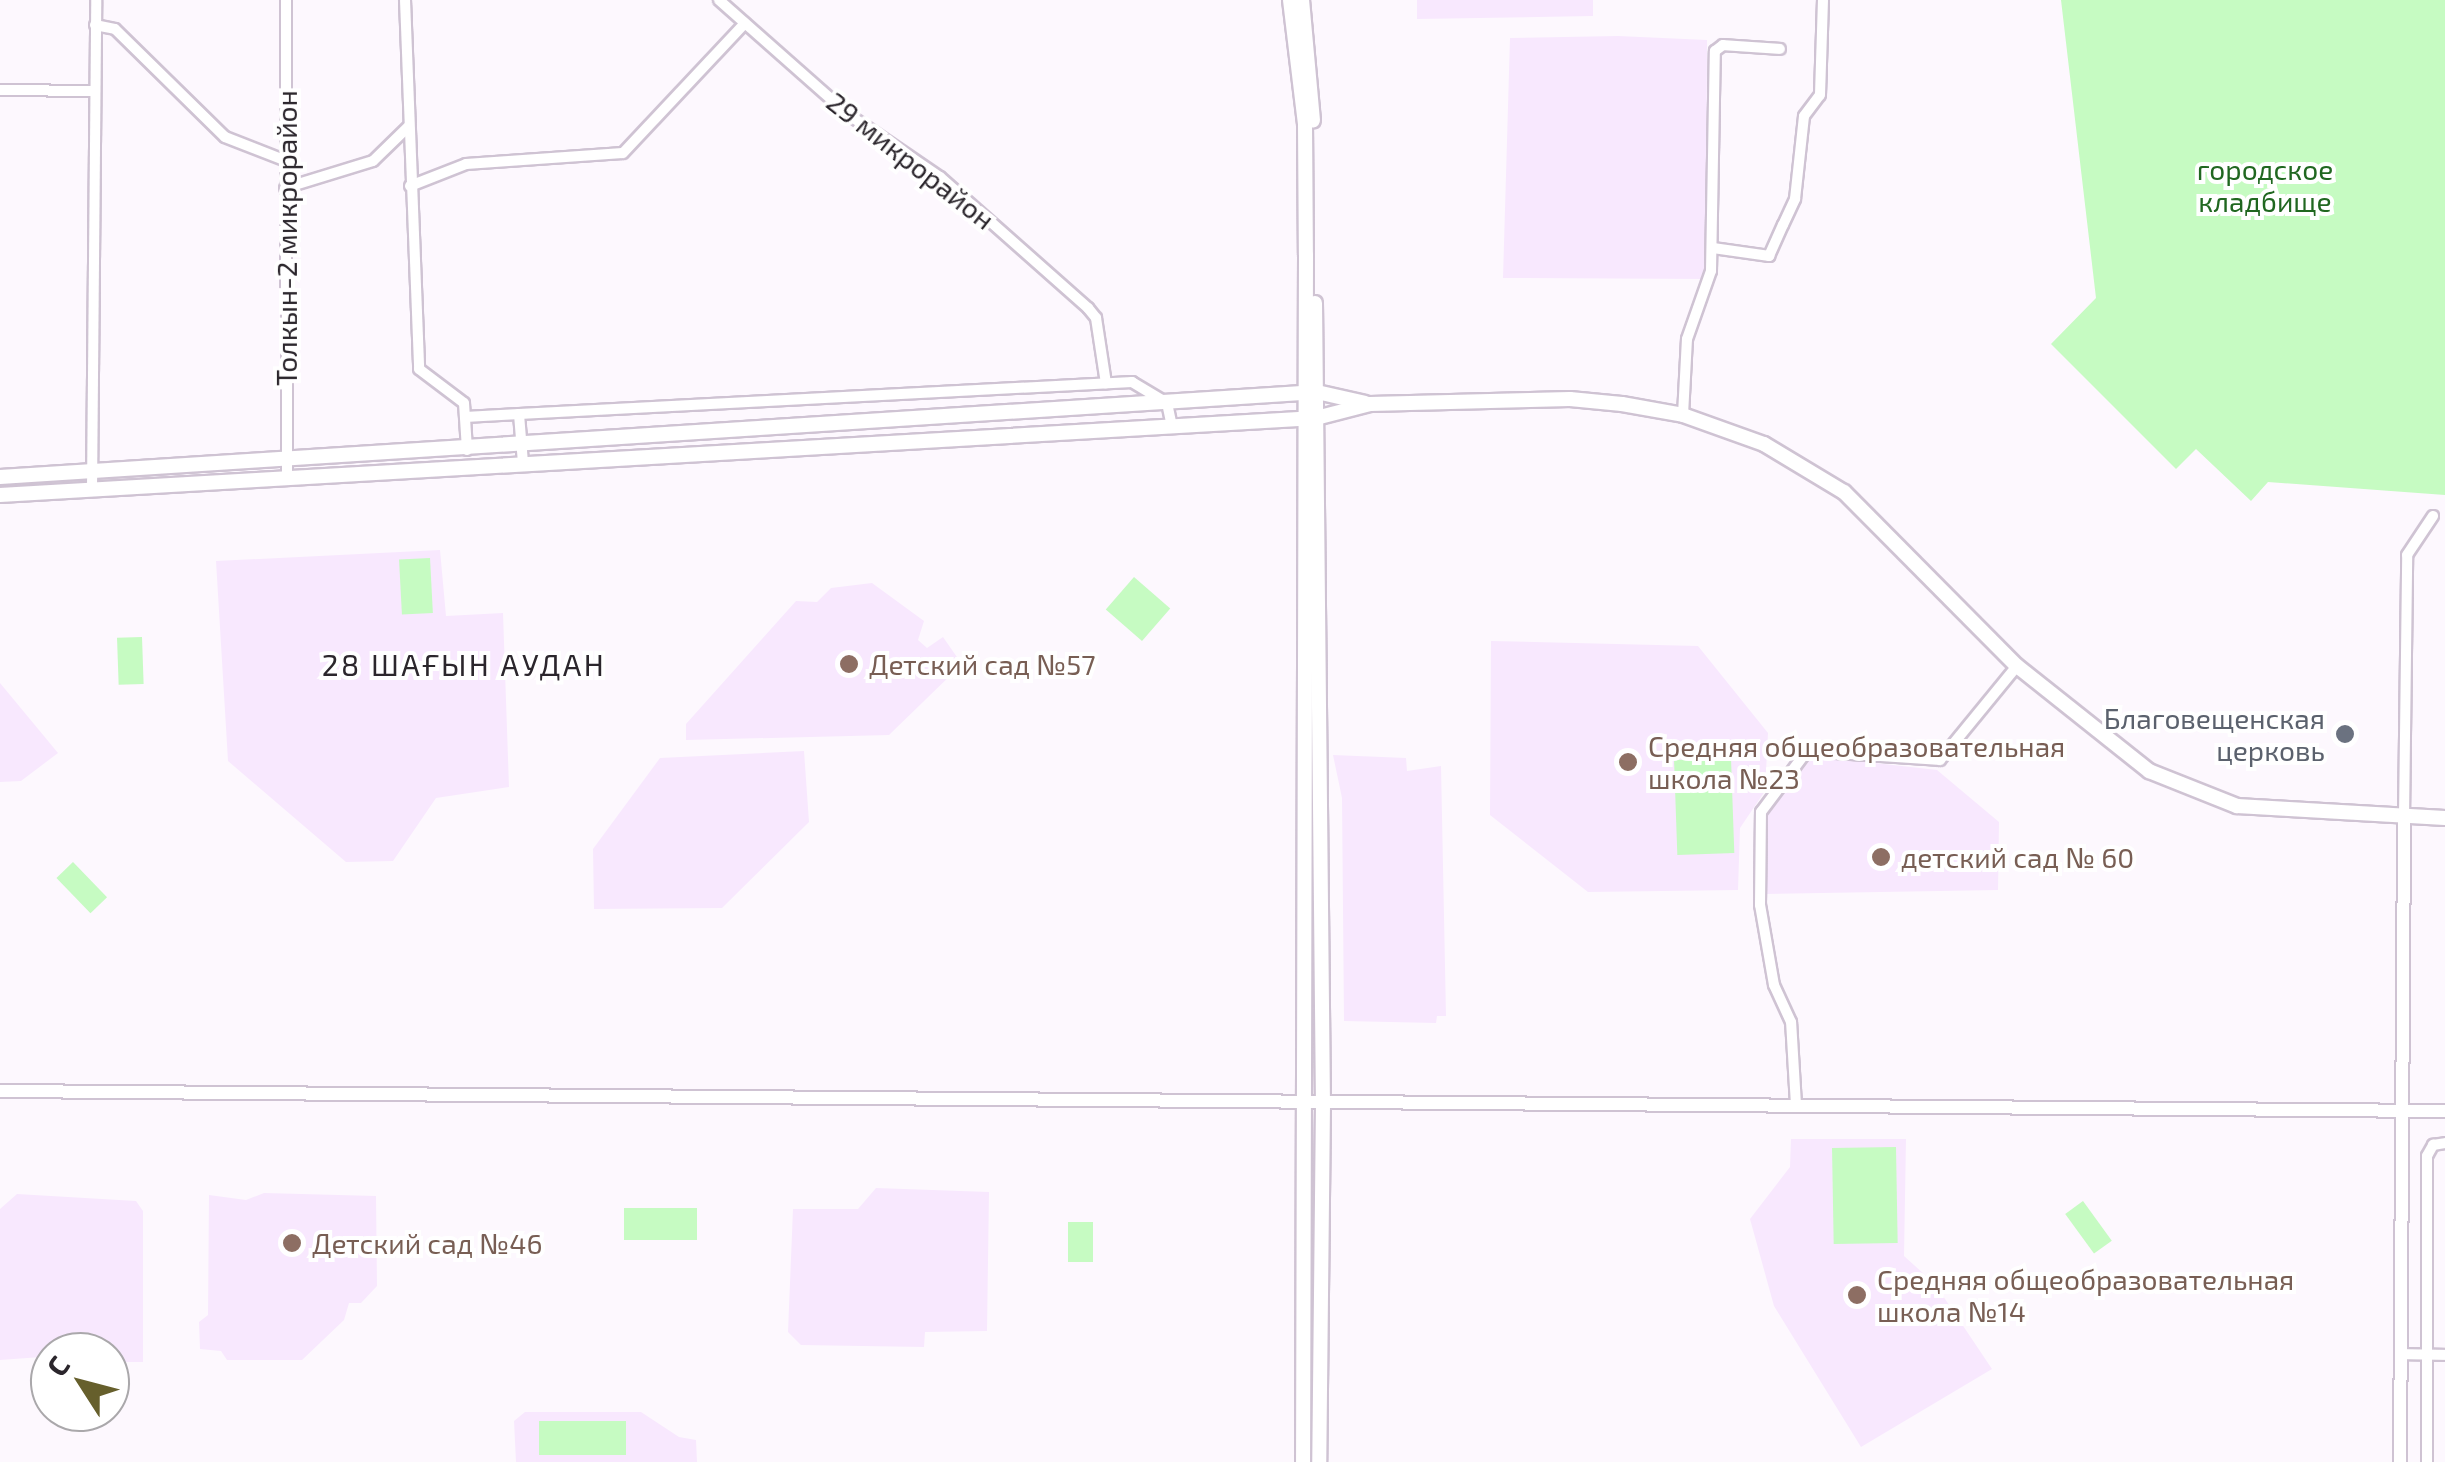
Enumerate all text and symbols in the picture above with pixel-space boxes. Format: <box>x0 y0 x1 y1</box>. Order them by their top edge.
street label: 29 микрорайон <box>821 84 1001 236</box>
street label: Толкын-2 микрорайон <box>269 90 303 386</box>
park label: городское кладбище <box>2197 152 2333 218</box>
district label: 28 ШАҒЫН АУДАН <box>322 646 606 682</box>
place label: Детский сад №57 <box>869 647 1096 681</box>
marker: Детский сад №57 <box>838 653 860 675</box>
place label: Благовещенская церковь <box>2104 701 2325 767</box>
marker: Благовещенская церковь <box>2334 723 2356 745</box>
place label: Средняя общеобразовательная школа №23 <box>1648 729 2065 795</box>
marker: Средняя общеобразовательная школа №23 <box>1617 751 1639 773</box>
place label: детский сад № 60 <box>1901 840 2134 874</box>
marker: детский сад № 60 <box>1870 846 1892 868</box>
place label: Детский сад №46 <box>312 1226 542 1260</box>
marker: Детский сад №46 <box>281 1232 303 1254</box>
place label: Cредняя общеобразовательная школа №14 <box>1877 1262 2294 1328</box>
marker: Cредняя общеобразовательная школа №14 <box>1846 1284 1868 1306</box>
north arrow <box>30 1332 130 1432</box>
text: С <box>39 1349 76 1382</box>

